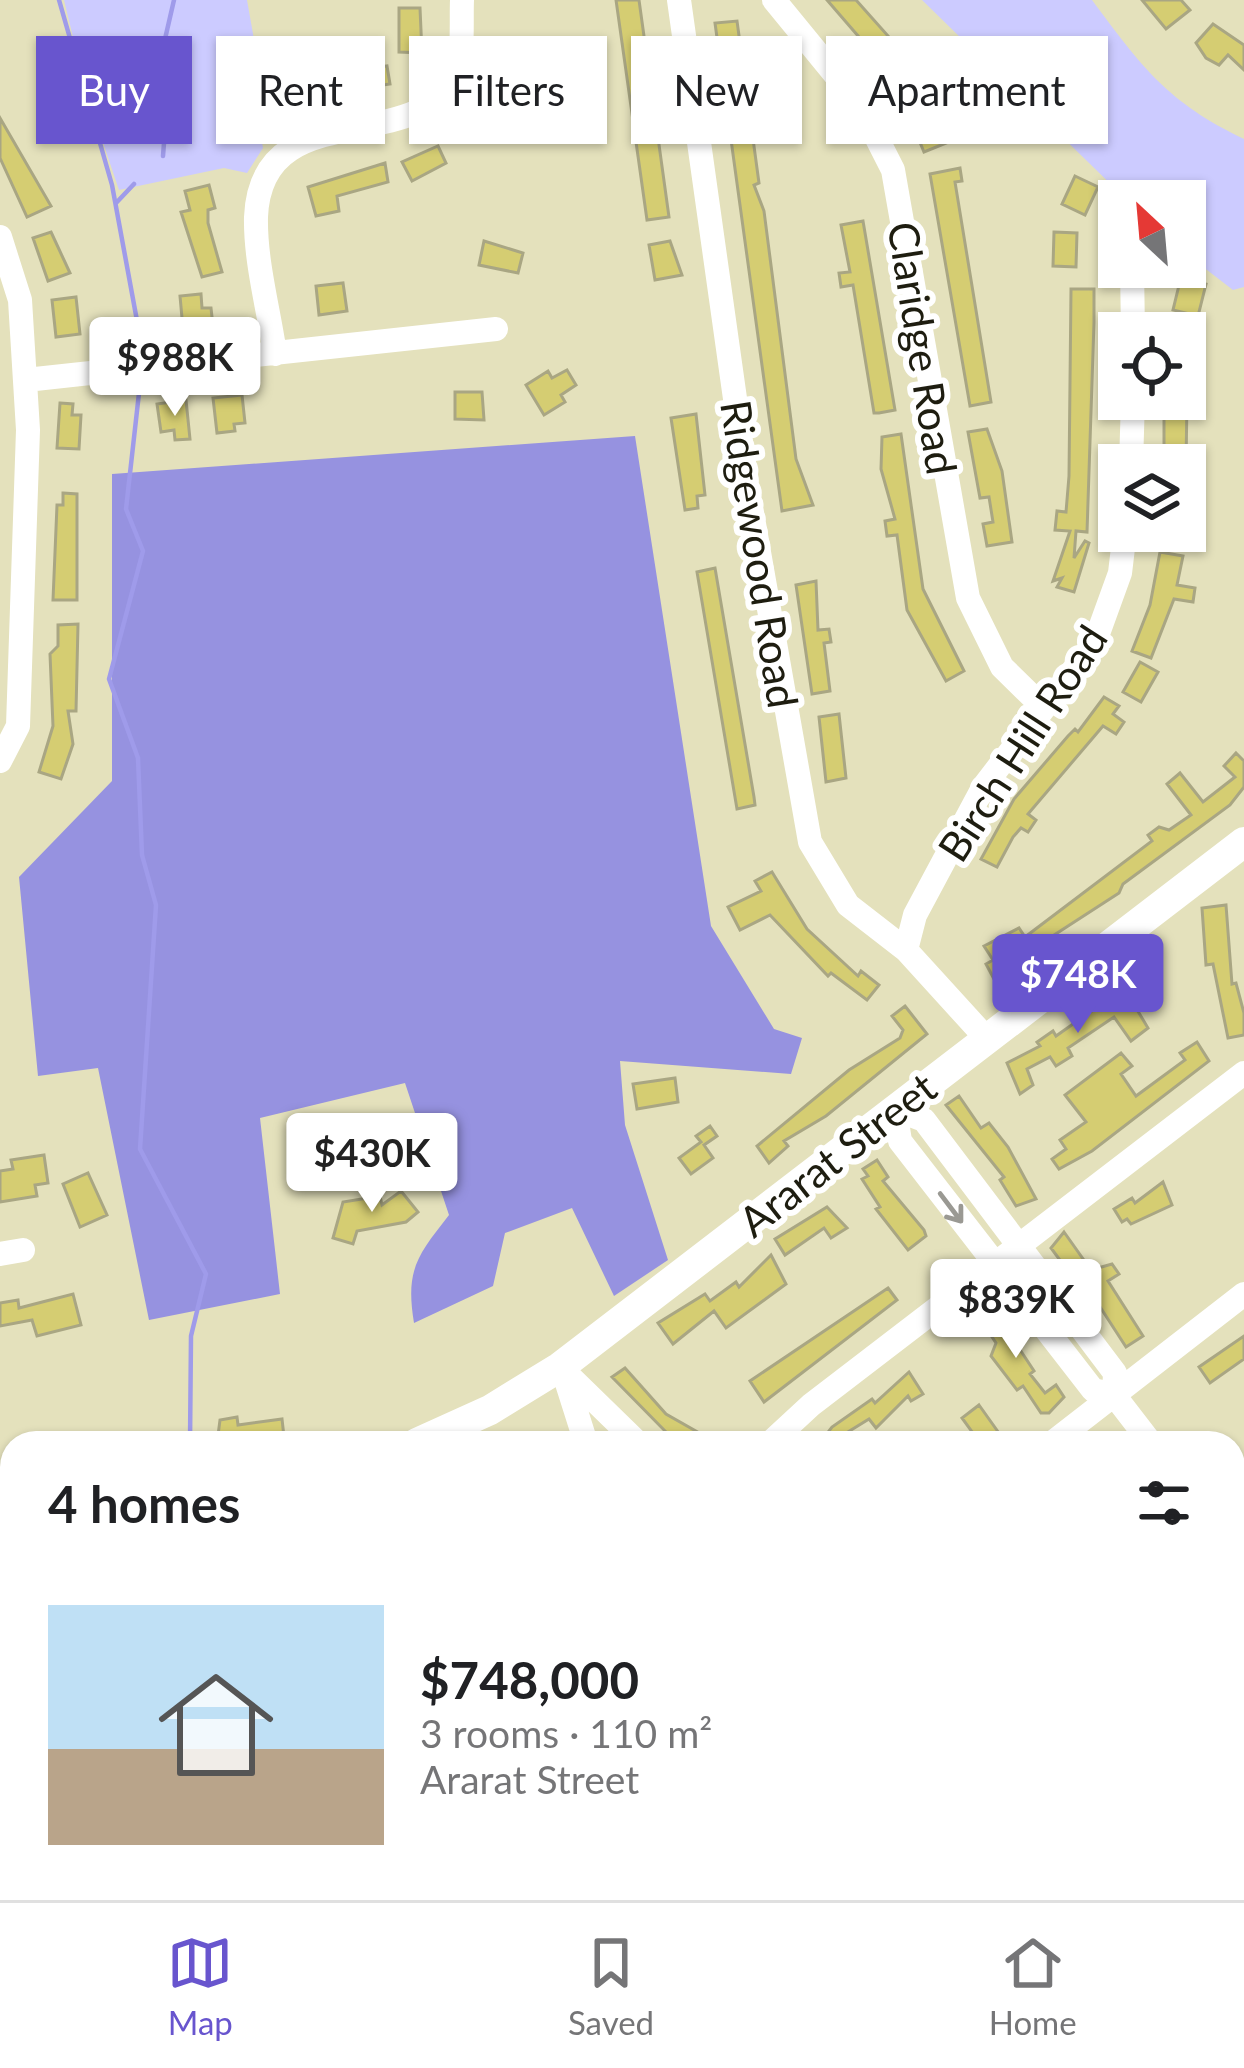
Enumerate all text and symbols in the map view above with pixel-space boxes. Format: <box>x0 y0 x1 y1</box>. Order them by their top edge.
chip: Buy <box>36 36 192 144</box>
chip: Rent <box>216 36 385 144</box>
chip: Filters <box>409 36 607 144</box>
chip: New <box>631 36 802 144</box>
chip: Apartment <box>826 36 1108 144</box>
north arrow <box>1098 180 1206 288</box>
map controls <box>1098 180 1206 552</box>
street label: Claridge Road <box>878 218 968 478</box>
button: locate <box>1098 312 1206 420</box>
pin: $988K <box>91 317 259 419</box>
text: $988K <box>116 333 234 379</box>
street label: Ridgewood Road <box>711 397 809 711</box>
button: layers <box>1098 444 1206 552</box>
street label: Birch Hill Road <box>927 616 1117 870</box>
pin: $748K <box>994 934 1162 1036</box>
text: $748K <box>1019 950 1137 996</box>
street label: Ararat Street <box>729 1062 945 1246</box>
pin: $430K <box>288 1113 456 1215</box>
text: $430K <box>313 1129 431 1175</box>
one-way arrow <box>938 1191 964 1224</box>
pin: $839K <box>932 1259 1100 1361</box>
text: $839K <box>957 1275 1075 1321</box>
icon: filters <box>1131 1470 1197 1536</box>
text: 4 homes <box>48 1473 240 1534</box>
text: $748,000 <box>420 1649 639 1710</box>
icon: home <box>144 1653 288 1797</box>
text: 3 rooms · 110 m² <box>420 1710 712 1756</box>
text: Ararat Street <box>420 1756 639 1802</box>
tab: Map <box>167 1930 233 2042</box>
tab: Saved <box>568 1930 654 2042</box>
tab: Home <box>989 1930 1077 2042</box>

